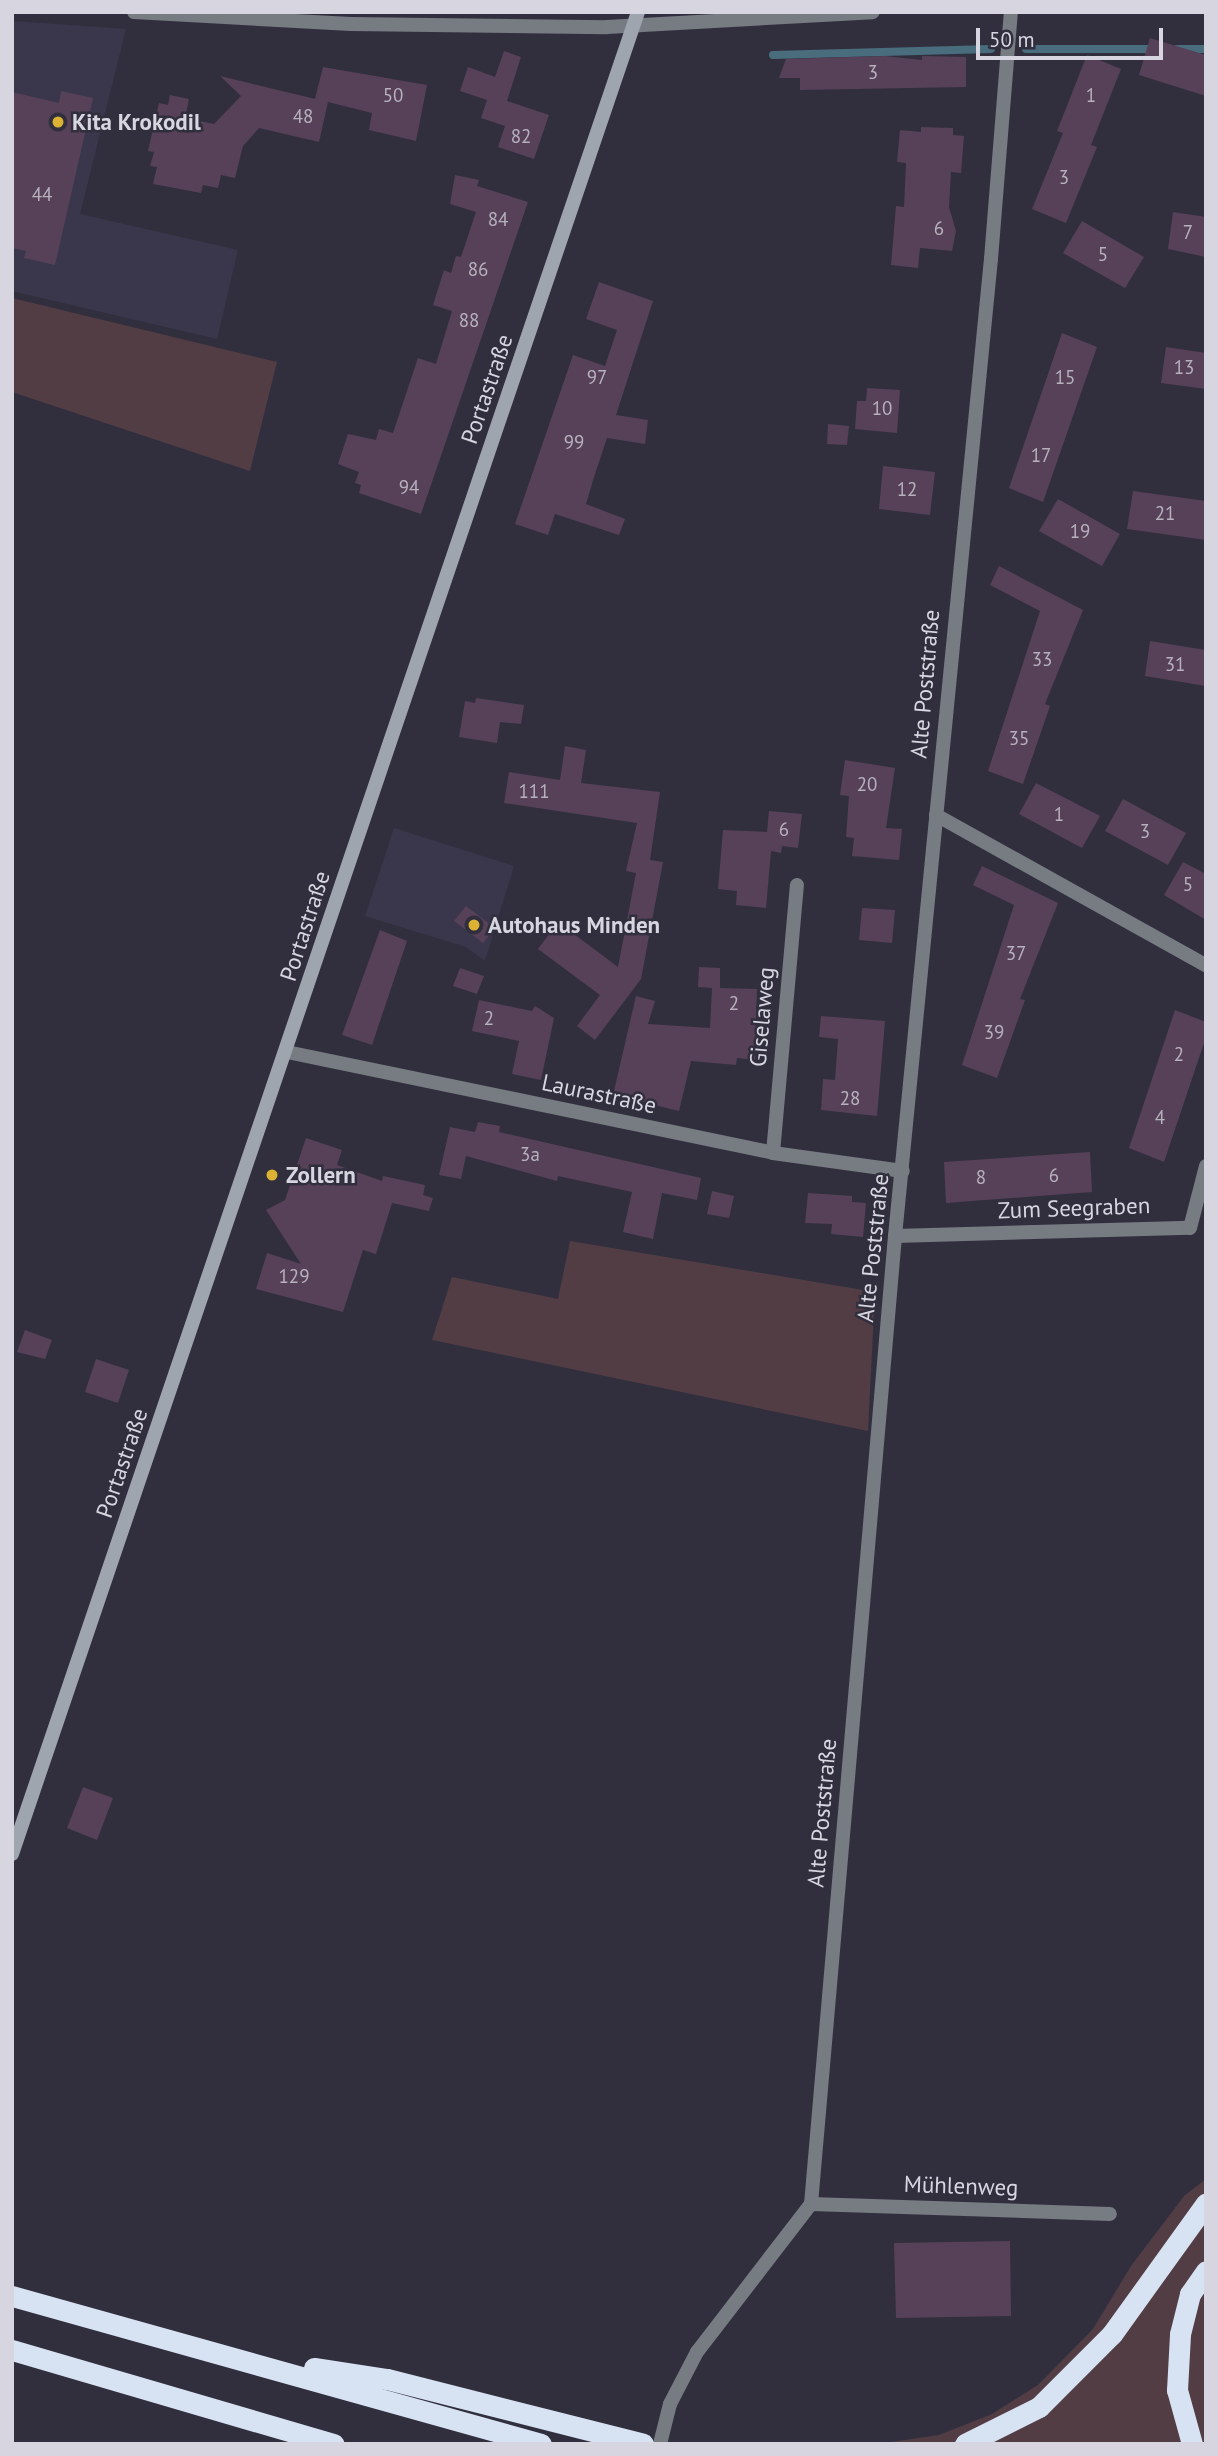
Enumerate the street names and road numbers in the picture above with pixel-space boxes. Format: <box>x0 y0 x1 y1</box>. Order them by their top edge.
street label: Portastraße <box>455 331 519 447</box>
street label: Alte Poststraße <box>905 608 945 760</box>
street label: Portastraße <box>274 867 336 985</box>
street label: Giselaweg <box>744 966 780 1068</box>
street label: Laurastraße <box>539 1068 659 1120</box>
street label: Alte Poststraße <box>851 1172 895 1324</box>
street label: Zum Seegraben <box>997 1192 1151 1224</box>
street label: Portastraße <box>90 1405 154 1521</box>
street label: Alte Poststraße <box>802 1737 842 1889</box>
street label: Mühlenweg <box>903 2170 1019 2202</box>

